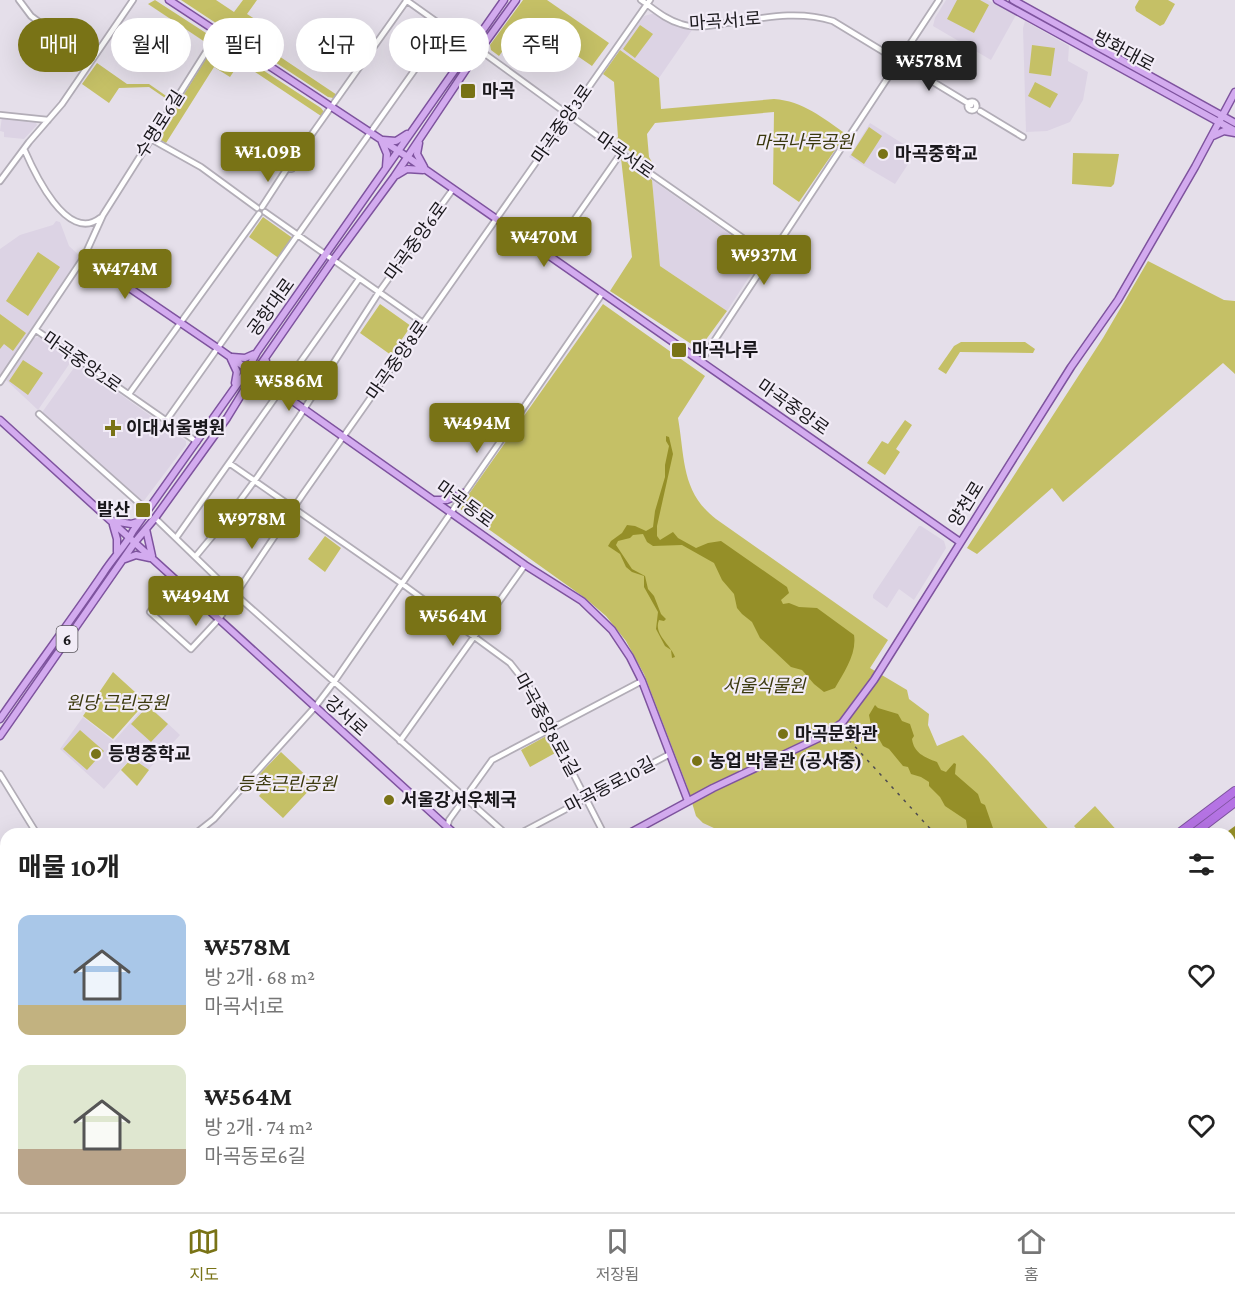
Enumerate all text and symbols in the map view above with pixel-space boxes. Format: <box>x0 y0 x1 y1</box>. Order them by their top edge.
street label: 마곡서1로 <box>688 9 762 33</box>
chip: 매매 <box>18 18 99 72</box>
chip: 월세 <box>111 18 191 72</box>
chip: 필터 <box>203 18 284 72</box>
chip: 신규 <box>296 18 377 72</box>
chip: 아파트 <box>389 18 489 72</box>
chip: 주택 <box>501 18 581 72</box>
street label: 방화대로 <box>1090 27 1158 75</box>
pin: ₩578M <box>887 41 971 92</box>
text: ₩578M <box>896 49 962 71</box>
place label: 마곡 <box>482 81 515 101</box>
street label: 마곡중앙3로 <box>528 81 596 167</box>
marker: 마곡 <box>459 82 477 100</box>
street label: 수명로6길 <box>132 87 188 161</box>
street label: 마곡서로 <box>592 128 658 182</box>
pin: ₩1.09B <box>219 132 317 183</box>
park label: 마곡나루공원 <box>754 132 855 152</box>
text: ₩1.09B <box>235 140 301 162</box>
place label: 마곡중학교 <box>895 144 978 164</box>
marker: 마곡중학교 <box>876 147 890 161</box>
street label: 마곡중앙6로 <box>381 198 451 284</box>
pin: ₩470M <box>502 217 586 268</box>
text: ₩470M <box>510 225 578 247</box>
pin: ₩937M <box>722 235 806 286</box>
text: ₩937M <box>731 243 797 265</box>
pin: ₩474M <box>83 249 167 300</box>
text: ₩474M <box>92 257 158 279</box>
street label: 공항대로 <box>243 274 299 340</box>
street label: 마곡중앙8로 <box>362 316 432 404</box>
street label: 마곡중앙2로 <box>39 328 125 396</box>
place label: 마곡나루 <box>692 340 758 360</box>
marker: 마곡나루 <box>670 341 688 359</box>
pin: ₩586M <box>247 361 331 412</box>
text: ₩586M <box>255 369 323 391</box>
street label: 마곡중앙로 <box>753 375 833 439</box>
pin: ₩494M <box>435 403 519 454</box>
text: ₩494M <box>443 411 511 433</box>
place label: 이대서울병원 <box>126 418 225 438</box>
marker: 이대서울병원 <box>104 419 122 437</box>
street label: 마곡동로 <box>432 476 498 532</box>
street label: 양천로 <box>944 478 988 530</box>
pin: ₩978M <box>210 499 294 550</box>
place label: 발산 <box>97 500 130 520</box>
marker: 발산 <box>134 501 152 519</box>
text: ₩978M <box>218 507 286 529</box>
pin: ₩494M <box>154 576 238 627</box>
text: ₩494M <box>162 584 230 606</box>
pin: ₩564M <box>411 596 495 647</box>
text: ₩564M <box>419 604 487 626</box>
road number: 6 <box>56 626 78 652</box>
street label: 마곡중앙8로1길 <box>510 670 584 780</box>
park label: 서울식물원 <box>723 676 807 696</box>
street label: 강서로 <box>321 692 371 740</box>
park label: 원당 근린공원 <box>66 693 170 713</box>
place label: 마곡문화관 <box>795 724 878 744</box>
marker: 마곡문화관 <box>776 727 790 741</box>
place label: 등명중학교 <box>108 744 191 764</box>
marker: 등명중학교 <box>89 747 103 761</box>
place label: 농업 박물관 (공사중) <box>709 751 862 772</box>
street label: 마곡동로10길 <box>562 753 658 817</box>
marker: 농업 박물관 (공사중) <box>690 754 704 768</box>
park label: 등촌근린공원 <box>237 774 338 794</box>
place label: 서울강서우체국 <box>401 790 517 810</box>
marker: 서울강서우체국 <box>382 793 396 807</box>
icon: filters <box>1185 848 1218 881</box>
text: 매물 10개 <box>18 853 120 882</box>
text: ₩578M <box>204 932 291 961</box>
icon: home <box>66 939 138 1011</box>
icon: heart <box>1185 959 1218 992</box>
text: 방 2개 · 68 m² <box>204 966 315 988</box>
text: 마곡서1로 <box>204 995 284 1017</box>
text: ₩564M <box>204 1082 292 1111</box>
icon: home <box>66 1089 138 1161</box>
icon: heart <box>1185 1109 1218 1142</box>
text: 방 2개 · 74 m² <box>204 1116 313 1138</box>
text: 마곡동로6길 <box>204 1145 306 1167</box>
tab: 지도 <box>187 1225 220 1285</box>
tab: 저장됨 <box>595 1225 640 1285</box>
tab: 홈 <box>1015 1225 1048 1285</box>

